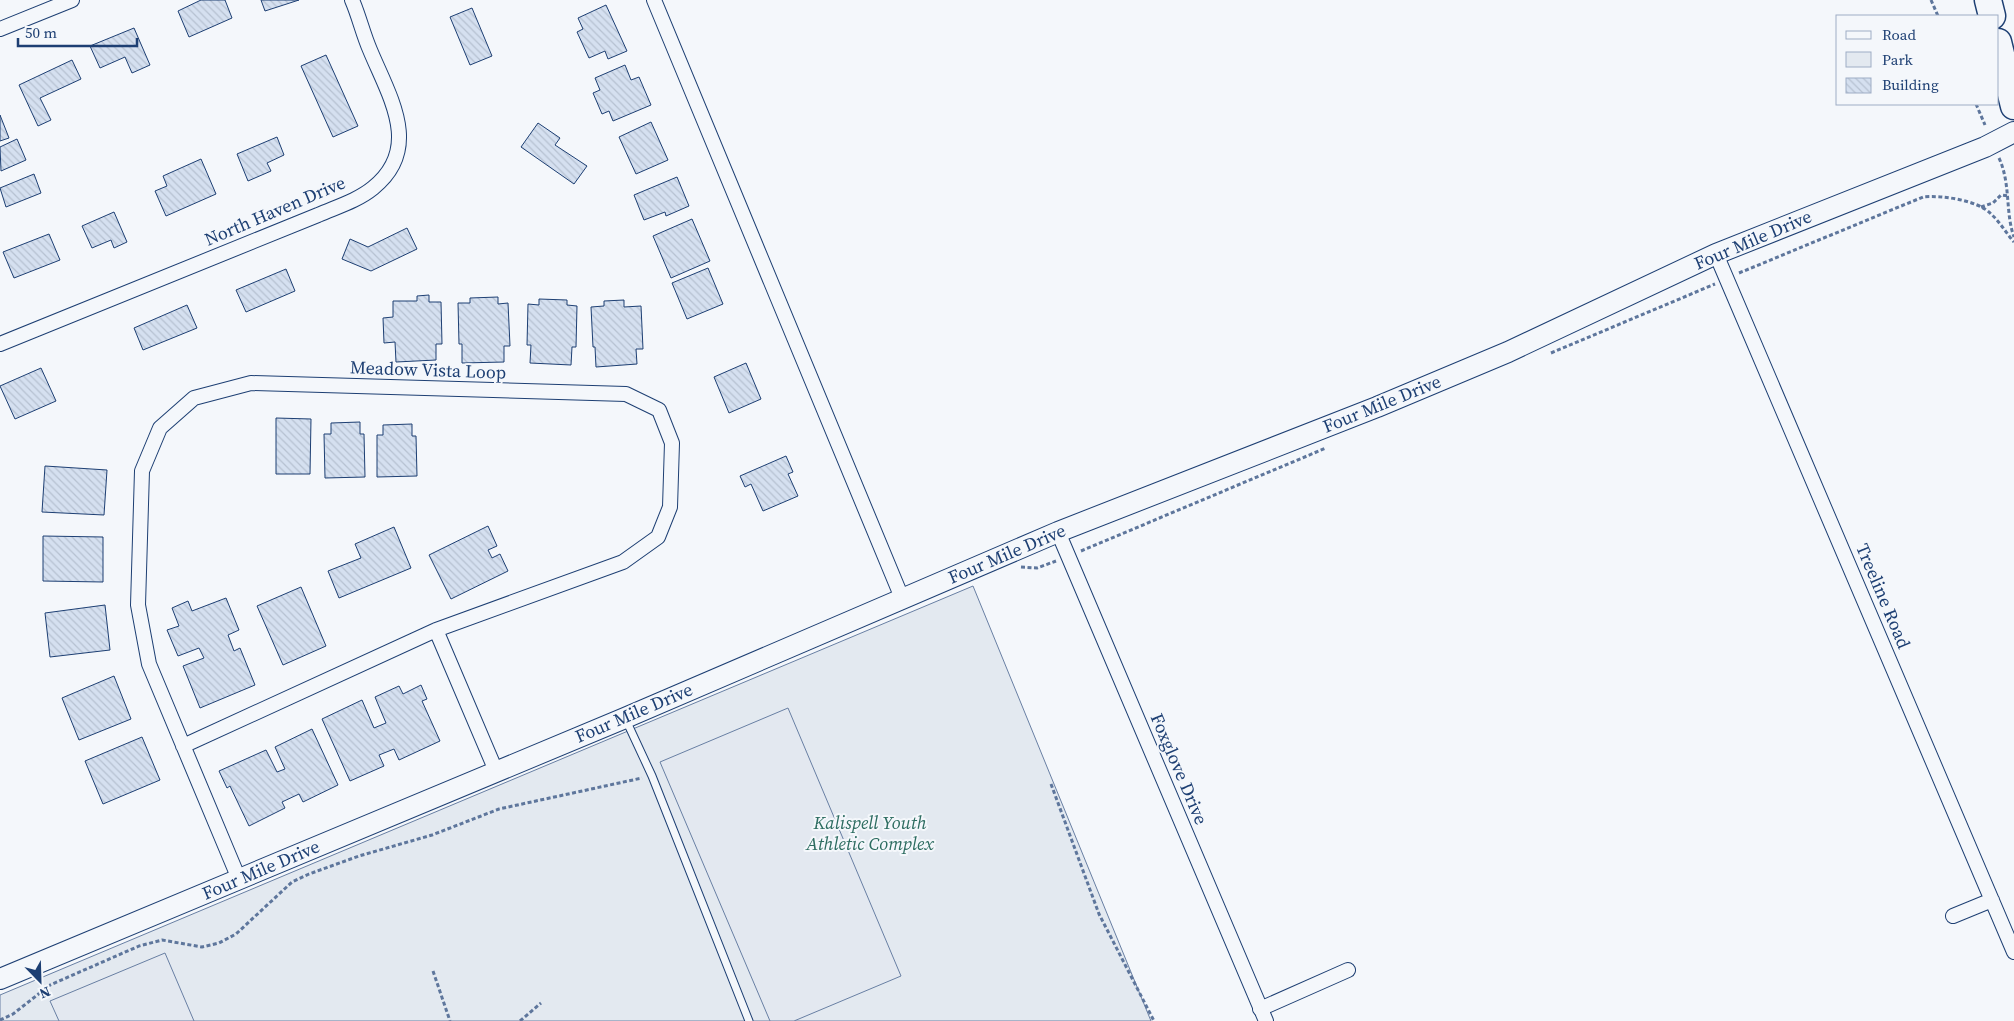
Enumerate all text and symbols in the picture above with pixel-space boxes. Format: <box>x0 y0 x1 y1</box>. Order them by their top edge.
scale bar <box>18 15 136 47</box>
legend <box>1836 15 1999 105</box>
text: 50 m <box>25 22 57 43</box>
text: Road <box>1882 24 1916 45</box>
text: Park <box>1882 49 1914 70</box>
text: Building <box>1882 74 1939 95</box>
street label: North Haven Drive <box>201 170 349 251</box>
street label: Four Mile Drive <box>1690 204 1815 276</box>
street label: Meadow Vista Loop <box>349 354 507 385</box>
street label: Four Mile Drive <box>1319 368 1445 439</box>
street label: Four Mile Drive <box>944 518 1069 590</box>
street label: Treeline Road <box>1850 539 1917 652</box>
street label: Four Mile Drive <box>571 677 696 749</box>
street label: Foxglove Drive <box>1145 709 1214 828</box>
park label: Kalispell Youth Athletic Complex <box>805 810 934 856</box>
street label: Four Mile Drive <box>198 834 323 906</box>
north arrow <box>15 956 65 1006</box>
text: N <box>36 982 54 1004</box>

